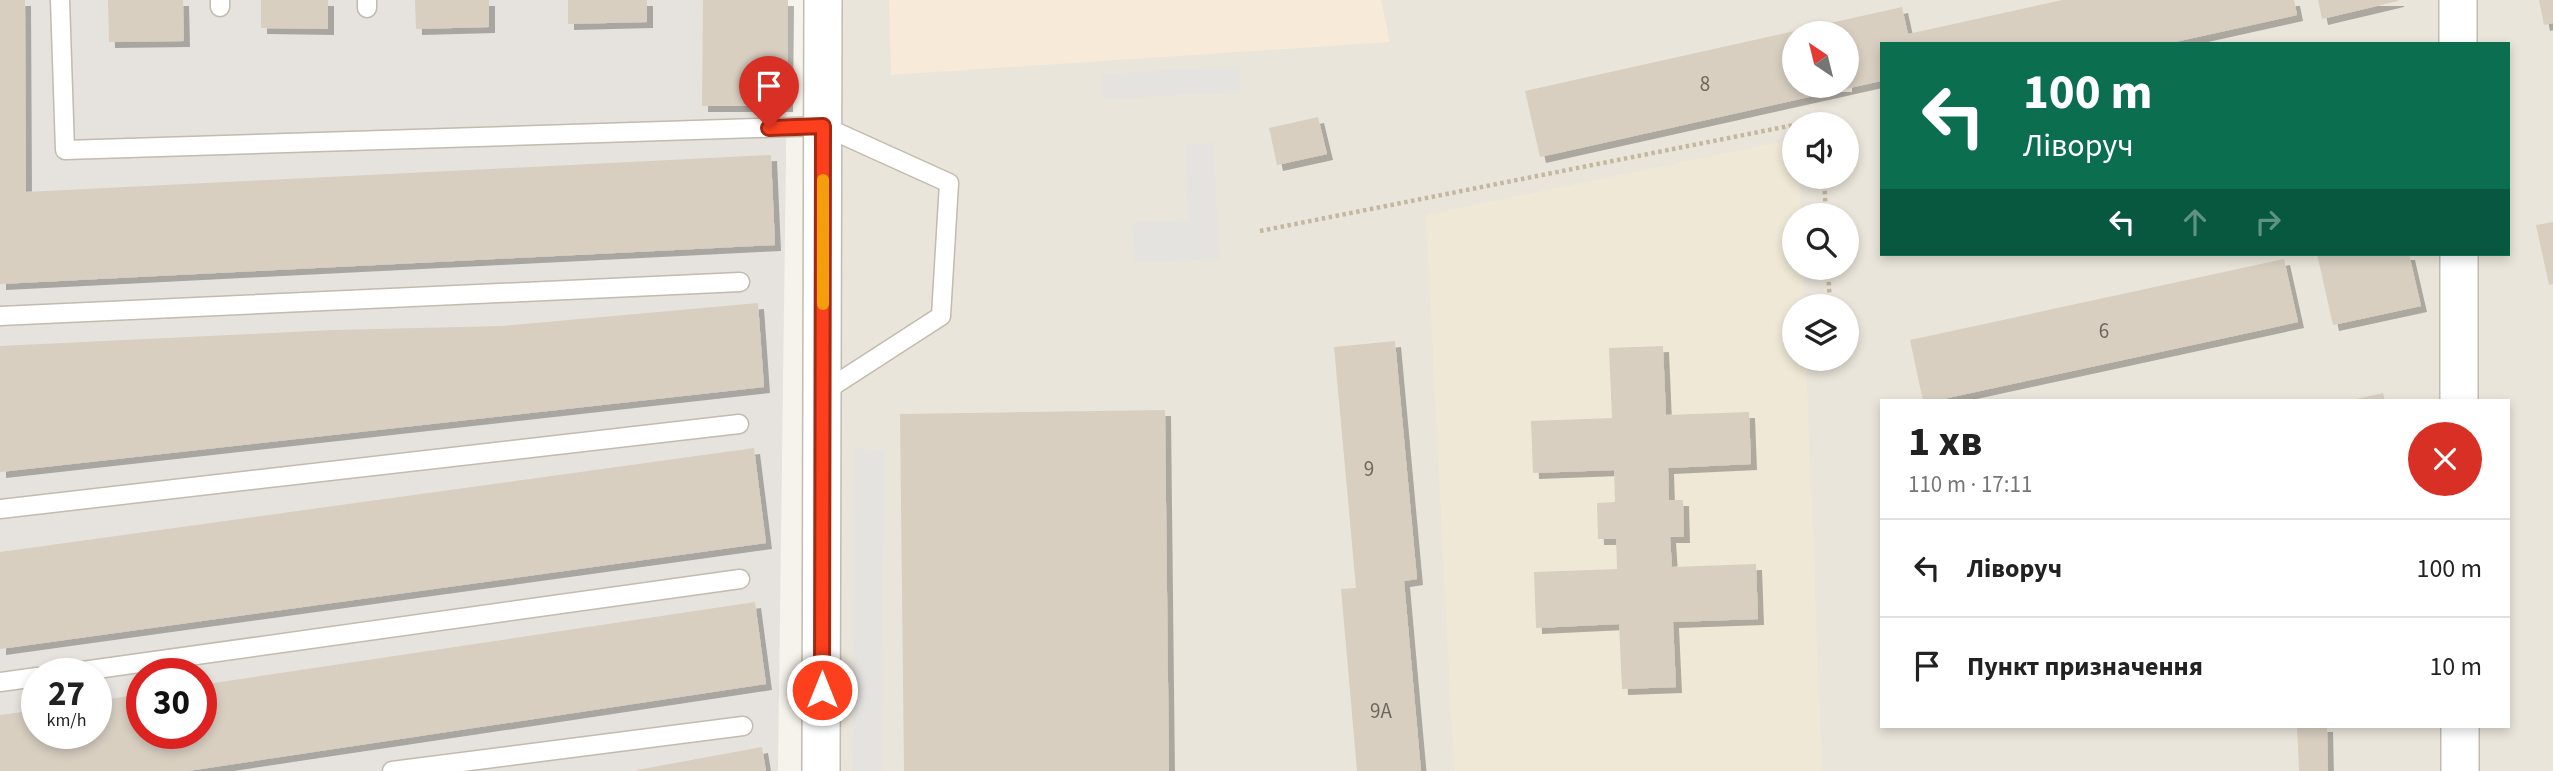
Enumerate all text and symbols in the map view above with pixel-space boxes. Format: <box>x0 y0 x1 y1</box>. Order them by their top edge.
north arrow <box>1782 21 1858 98</box>
map controls <box>1782 21 1859 371</box>
pin <box>739 56 799 128</box>
text: 100 m <box>2023 58 2152 128</box>
icon: arrive <box>750 67 788 105</box>
house number: 8 <box>1700 69 1710 99</box>
icon: left <box>1908 70 1999 161</box>
button: sound <box>1782 112 1859 189</box>
text: Ліворуч <box>2023 123 2134 169</box>
button: search <box>1782 203 1859 280</box>
icon: left <box>2103 203 2141 241</box>
icon: ahead <box>2176 203 2214 241</box>
icon: right <box>2249 203 2287 241</box>
button: layers <box>1782 294 1859 371</box>
house number: 6 <box>2099 316 2109 346</box>
text: 1 хв <box>1908 412 1982 472</box>
button: close <box>2408 422 2482 496</box>
house number: 9 <box>1364 454 1374 484</box>
text: 110 m · 17:11 <box>1908 468 2032 501</box>
icon: left <box>1908 549 1946 587</box>
text: Ліворуч <box>1967 550 2062 587</box>
text: 100 m <box>2416 550 2482 587</box>
icon: arrive <box>1908 647 1946 685</box>
text: Пункт призначення <box>1967 648 2203 685</box>
text: 10 m <box>2429 648 2482 685</box>
position arrow <box>785 653 859 727</box>
speed limit sign: 30 <box>126 658 217 749</box>
text: 27 <box>48 669 85 719</box>
house number: 9А <box>1370 696 1392 726</box>
text: km/h <box>47 708 86 733</box>

